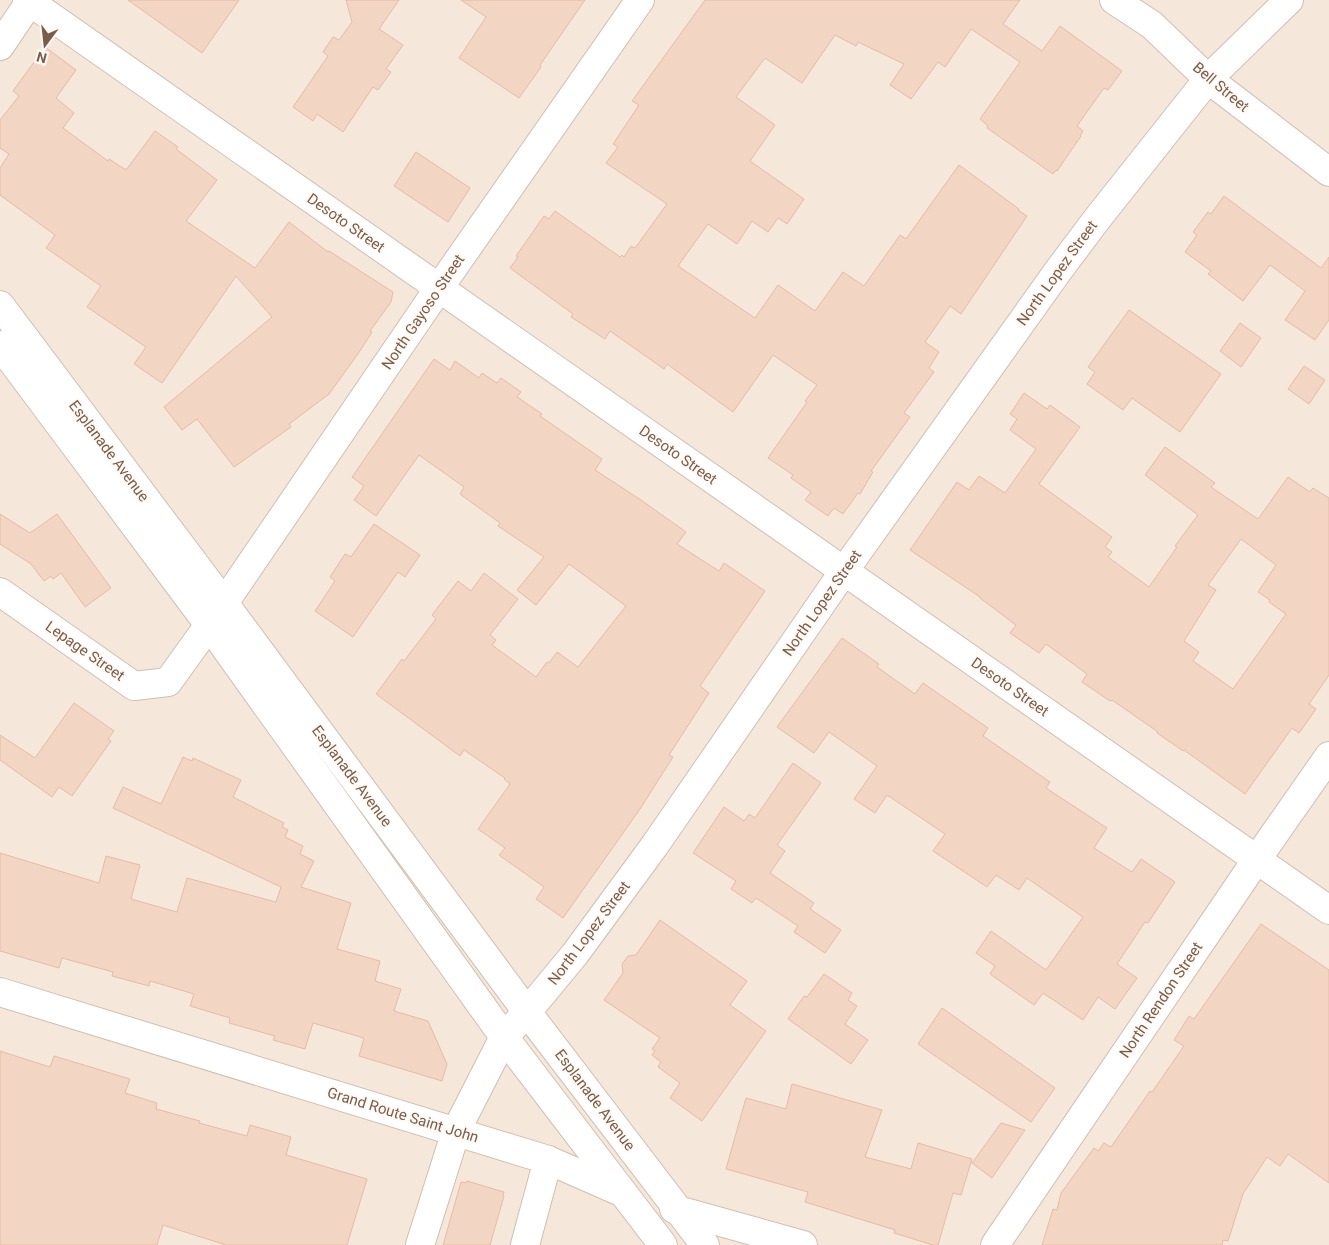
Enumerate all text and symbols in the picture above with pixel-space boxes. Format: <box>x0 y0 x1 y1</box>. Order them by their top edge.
north arrow <box>20 20 70 70</box>
text: N <box>35 49 48 67</box>
street label: Bell Street <box>1189 58 1253 116</box>
street label: Desoto Street <box>304 190 388 256</box>
street label: North Lopez Street <box>1013 217 1101 329</box>
street label: North Gayoso Street <box>378 251 468 373</box>
street label: Esplanade Avenue <box>65 397 153 505</box>
street label: Desoto Street <box>636 422 720 488</box>
street label: North Lopez Street <box>779 546 865 659</box>
street label: Lepage Street <box>42 617 128 685</box>
street label: Desoto Street <box>968 654 1052 720</box>
street label: Esplanade Avenue <box>308 722 396 830</box>
street label: North Lopez Street <box>544 877 634 988</box>
street label: North Rendon Street <box>1116 939 1206 1061</box>
street label: Esplanade Avenue <box>551 1046 639 1154</box>
street label: Grand Route Saint John <box>325 1083 481 1147</box>

